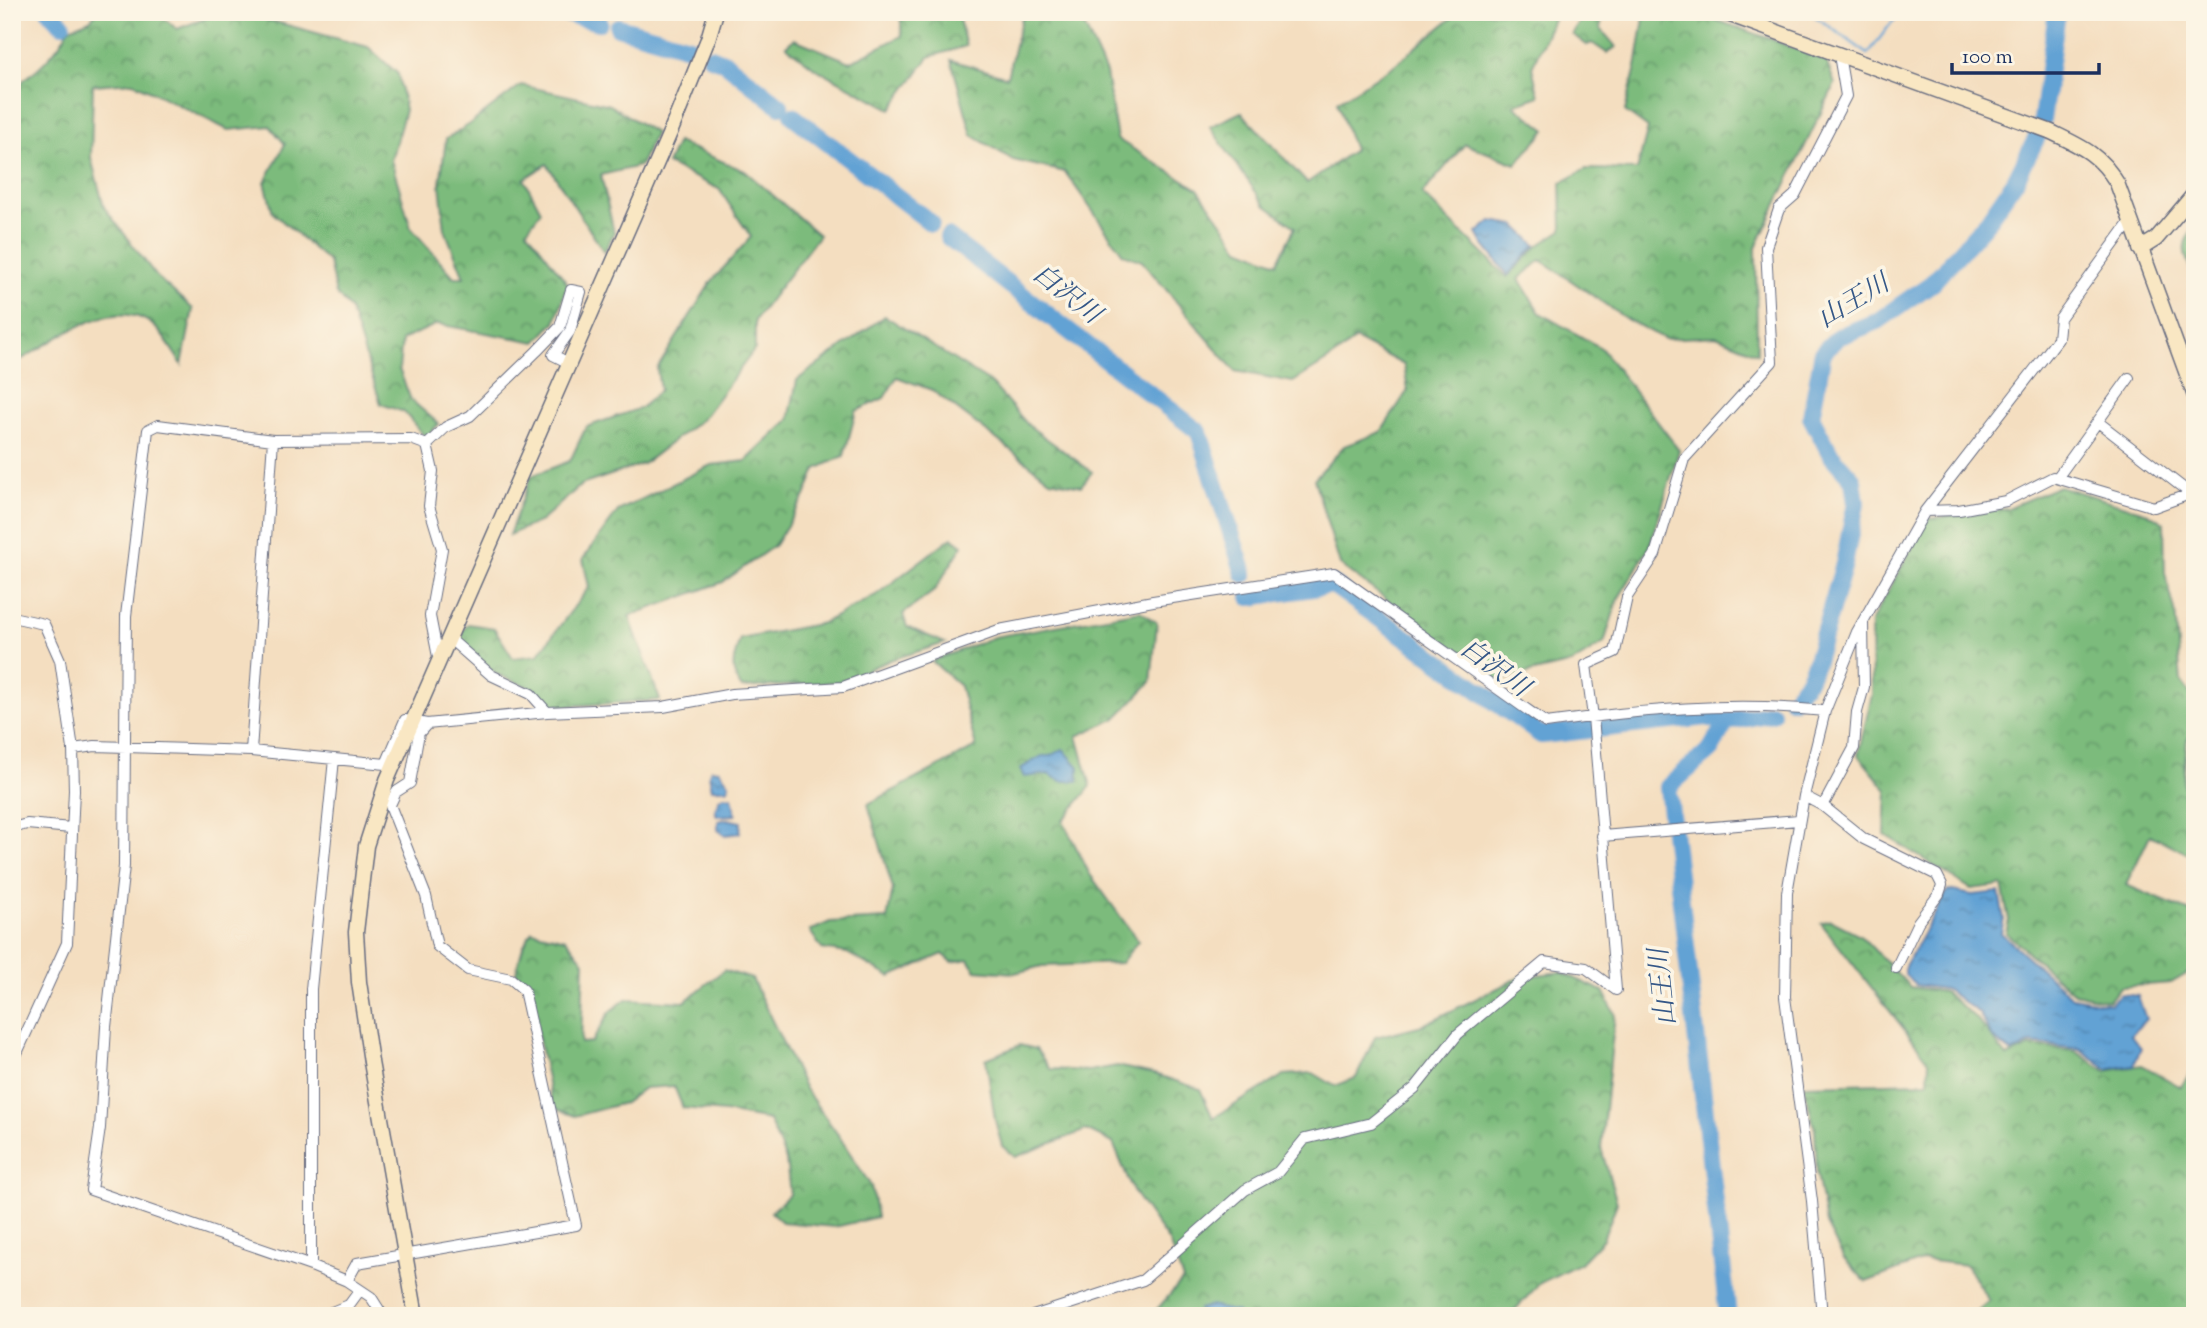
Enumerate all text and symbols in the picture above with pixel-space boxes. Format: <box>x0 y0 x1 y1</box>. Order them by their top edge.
scale bar <box>1952 32 2098 76</box>
text: 100 m <box>1962 43 2013 73</box>
water label: 白沢川 <box>1024 256 1110 335</box>
water label: 山王川 <box>1811 265 1900 338</box>
water label: 白沢川 <box>1452 631 1539 709</box>
water label: 山王川 <box>1641 943 1686 1028</box>

